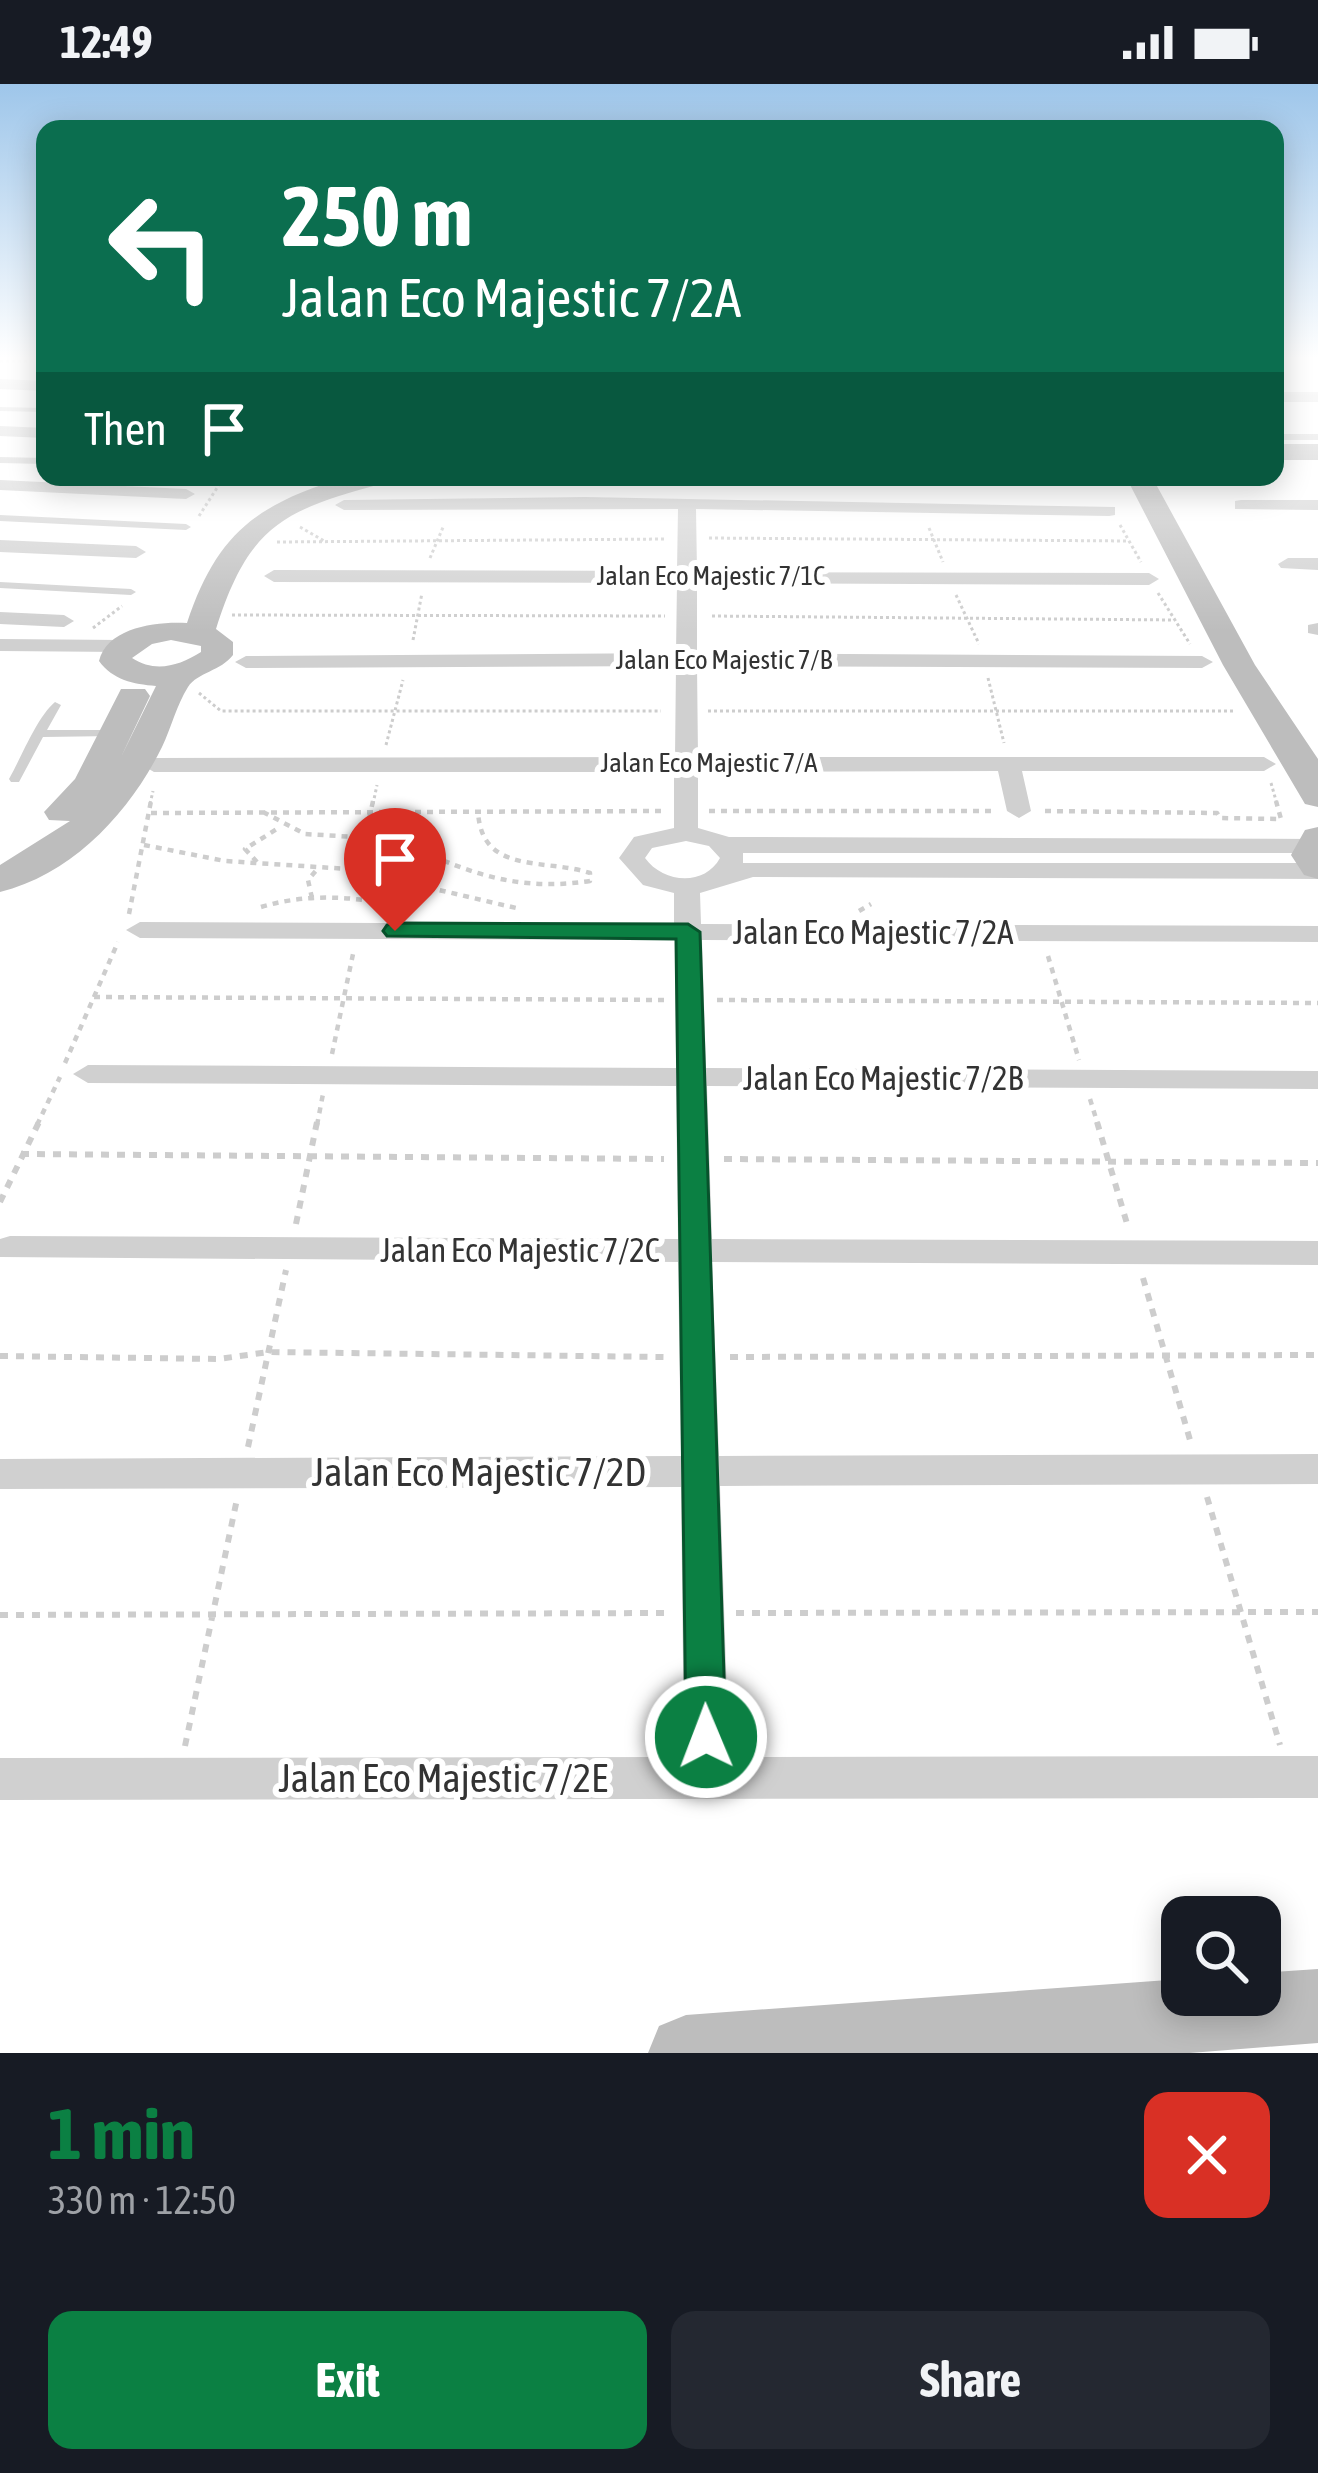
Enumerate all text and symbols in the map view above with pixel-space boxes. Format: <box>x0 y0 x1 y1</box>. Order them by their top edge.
text: 12:49 <box>60 16 153 68</box>
icon: left <box>84 168 240 324</box>
text: 250 m <box>282 168 472 264</box>
text: Jalan Eco Majestic 7/2A <box>282 267 741 328</box>
icon: arrive <box>191 396 257 462</box>
text: Then <box>84 403 167 455</box>
street label: Jalan Eco Majestic 7/1C <box>597 560 825 591</box>
street label: Jalan Eco Majestic 7/B <box>616 644 832 675</box>
street label: Jalan Eco Majestic 7/A <box>601 747 818 778</box>
pin <box>344 808 446 931</box>
icon: arrive <box>362 826 428 892</box>
street label: Jalan Eco Majestic 7/2A <box>733 913 1014 951</box>
street label: Jalan Eco Majestic 7/2B <box>743 1059 1023 1097</box>
street label: Jalan Eco Majestic 7/2C <box>380 1231 660 1269</box>
street label: Jalan Eco Majestic 7/2D <box>312 1450 646 1494</box>
position arrow <box>643 1674 769 1800</box>
street label: Jalan Eco Majestic 7/2E <box>278 1756 608 1800</box>
map controls <box>1161 1896 1281 2016</box>
button: search <box>1161 1896 1281 2016</box>
text: 1 min <box>48 2092 195 2174</box>
button: close <box>1144 2092 1270 2218</box>
text: 330 m · 12:50 <box>48 2178 236 2222</box>
button: Exit <box>48 2311 647 2449</box>
button: Share <box>671 2311 1270 2449</box>

